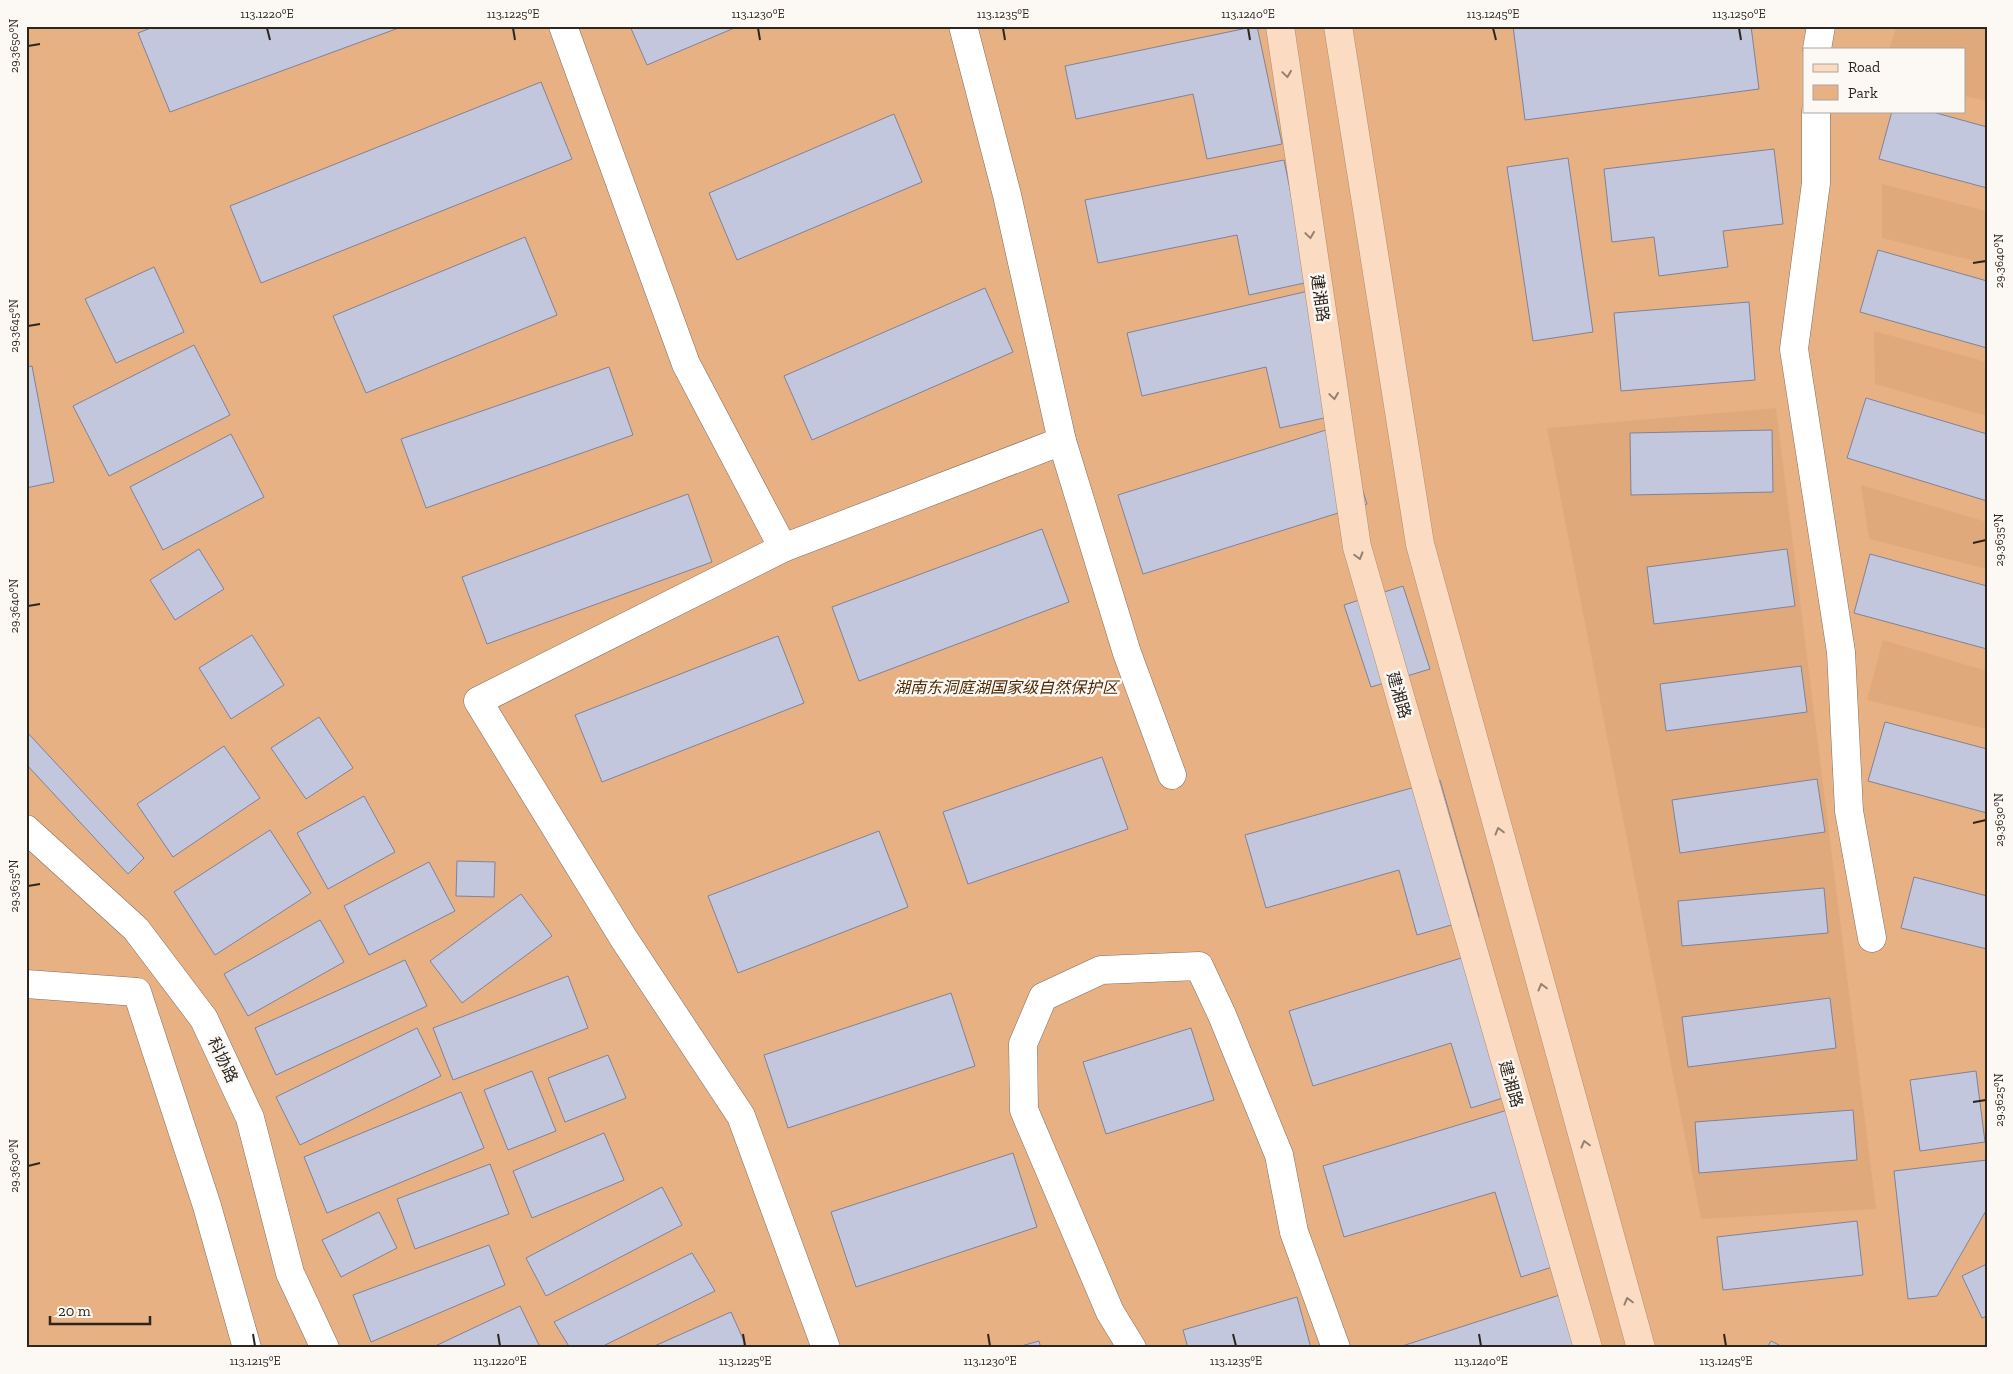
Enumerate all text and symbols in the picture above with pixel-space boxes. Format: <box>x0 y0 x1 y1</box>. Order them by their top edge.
text: 113.1220°E <box>240 7 294 21</box>
text: 113.1225°E <box>487 7 539 21</box>
text: 113.1230°E <box>731 7 785 21</box>
text: 113.1235°E <box>977 7 1029 21</box>
text: 113.1240°E <box>1221 7 1275 21</box>
text: 113.1245°E <box>1467 7 1519 21</box>
text: 113.1250°E <box>1712 7 1766 21</box>
text: 29.3650°N <box>7 19 21 73</box>
legend <box>1803 48 1966 112</box>
text: Road <box>1848 58 1881 76</box>
one-way arrow <box>1281 70 1291 79</box>
text: Park <box>1848 84 1878 102</box>
one-way arrow <box>1305 231 1315 240</box>
text: 29.3640°N <box>1992 234 2006 288</box>
street label: 建湘路 <box>1307 273 1333 323</box>
text: 29.3645°N <box>7 299 21 353</box>
one-way arrow <box>1329 392 1339 400</box>
text: 29.3635°N <box>1992 513 2006 566</box>
one-way arrow <box>1354 552 1364 560</box>
text: 29.3640°N <box>7 579 21 633</box>
street label: 建湘路 <box>1383 669 1415 721</box>
park label: 湖南东洞庭湖国家级自然保护区 <box>894 678 1120 697</box>
text: 29.3630°N <box>1992 793 2006 847</box>
one-way arrow <box>1494 827 1504 835</box>
text: 29.3635°N <box>7 859 21 912</box>
one-way arrow <box>1537 984 1547 992</box>
street label: 科协路 <box>204 1034 242 1086</box>
street label: 建湘路 <box>1495 1058 1527 1110</box>
text: 29.3625°N <box>1992 1073 2006 1127</box>
text: 29.3630°N <box>7 1139 21 1193</box>
one-way arrow <box>1580 1140 1590 1149</box>
scale bar <box>50 1294 150 1326</box>
one-way arrow <box>1623 1297 1633 1305</box>
text: 20 m <box>58 1302 91 1320</box>
text: 113.1215°E <box>229 1354 281 1368</box>
text: 113.1220°E <box>473 1354 527 1368</box>
text: 113.1225°E <box>719 1354 771 1368</box>
text: 113.1230°E <box>963 1354 1017 1368</box>
text: 113.1235°E <box>1210 1354 1262 1368</box>
text: 113.1240°E <box>1454 1354 1508 1368</box>
text: 113.1245°E <box>1700 1354 1752 1368</box>

